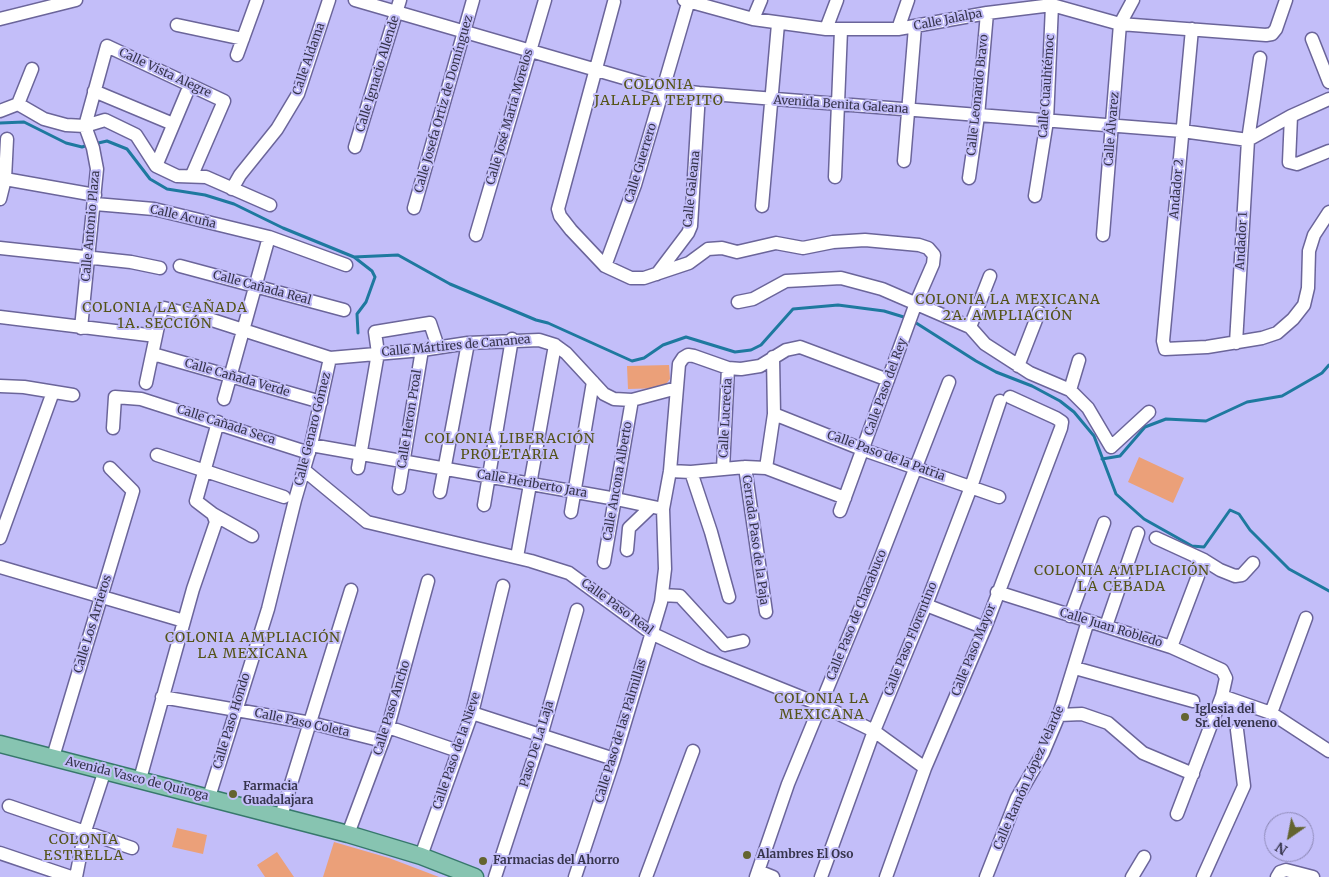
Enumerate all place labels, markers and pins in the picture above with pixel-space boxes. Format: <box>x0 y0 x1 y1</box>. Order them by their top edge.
place label: Iglesia del Sr. del veneno <box>1195 703 1277 731</box>
marker: Iglesia del Sr. del veneno <box>1179 711 1191 723</box>
place label: Farmacia Guadalajara <box>243 780 313 808</box>
marker: Farmacia Guadalajara <box>227 788 239 800</box>
place label: Alambres El Oso <box>757 848 853 862</box>
marker: Alambres El Oso <box>741 849 753 861</box>
place label: Farmacias del Ahorro <box>493 854 619 868</box>
marker: Farmacias del Ahorro <box>477 855 489 867</box>

